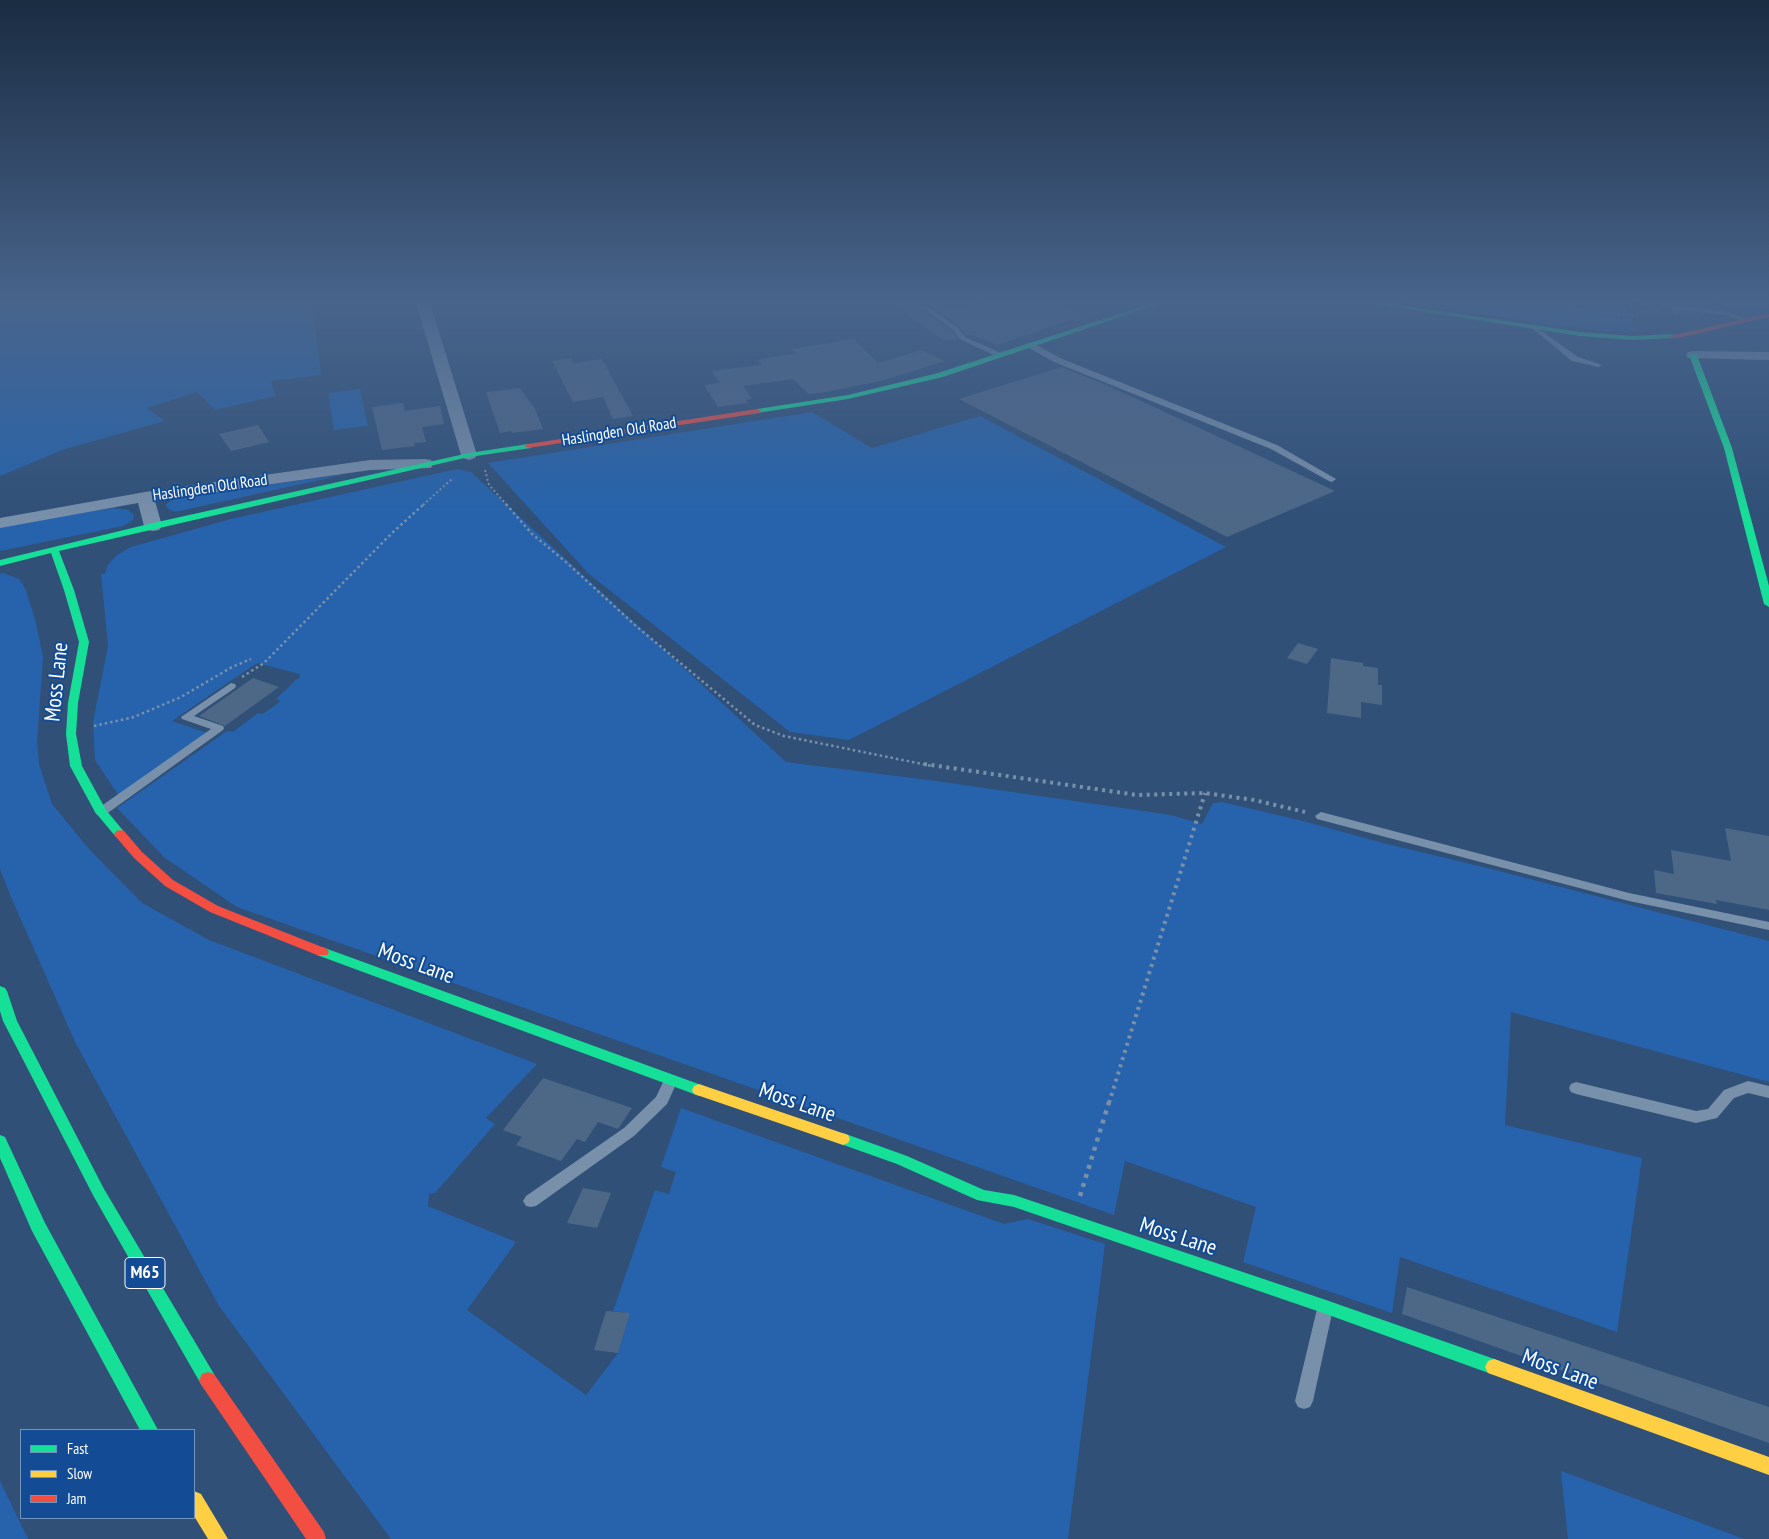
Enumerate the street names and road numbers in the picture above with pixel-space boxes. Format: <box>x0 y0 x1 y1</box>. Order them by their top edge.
street label: Haslingden Old Road <box>560 413 678 451</box>
street label: Haslingden Old Road <box>151 470 269 506</box>
street label: Moss Lane <box>40 641 74 723</box>
street label: Moss Lane <box>374 938 458 990</box>
street label: Moss Lane <box>755 1078 839 1128</box>
street label: Moss Lane <box>1136 1212 1220 1262</box>
road number: M65 <box>125 1258 165 1288</box>
street label: Moss Lane <box>1518 1344 1602 1396</box>

